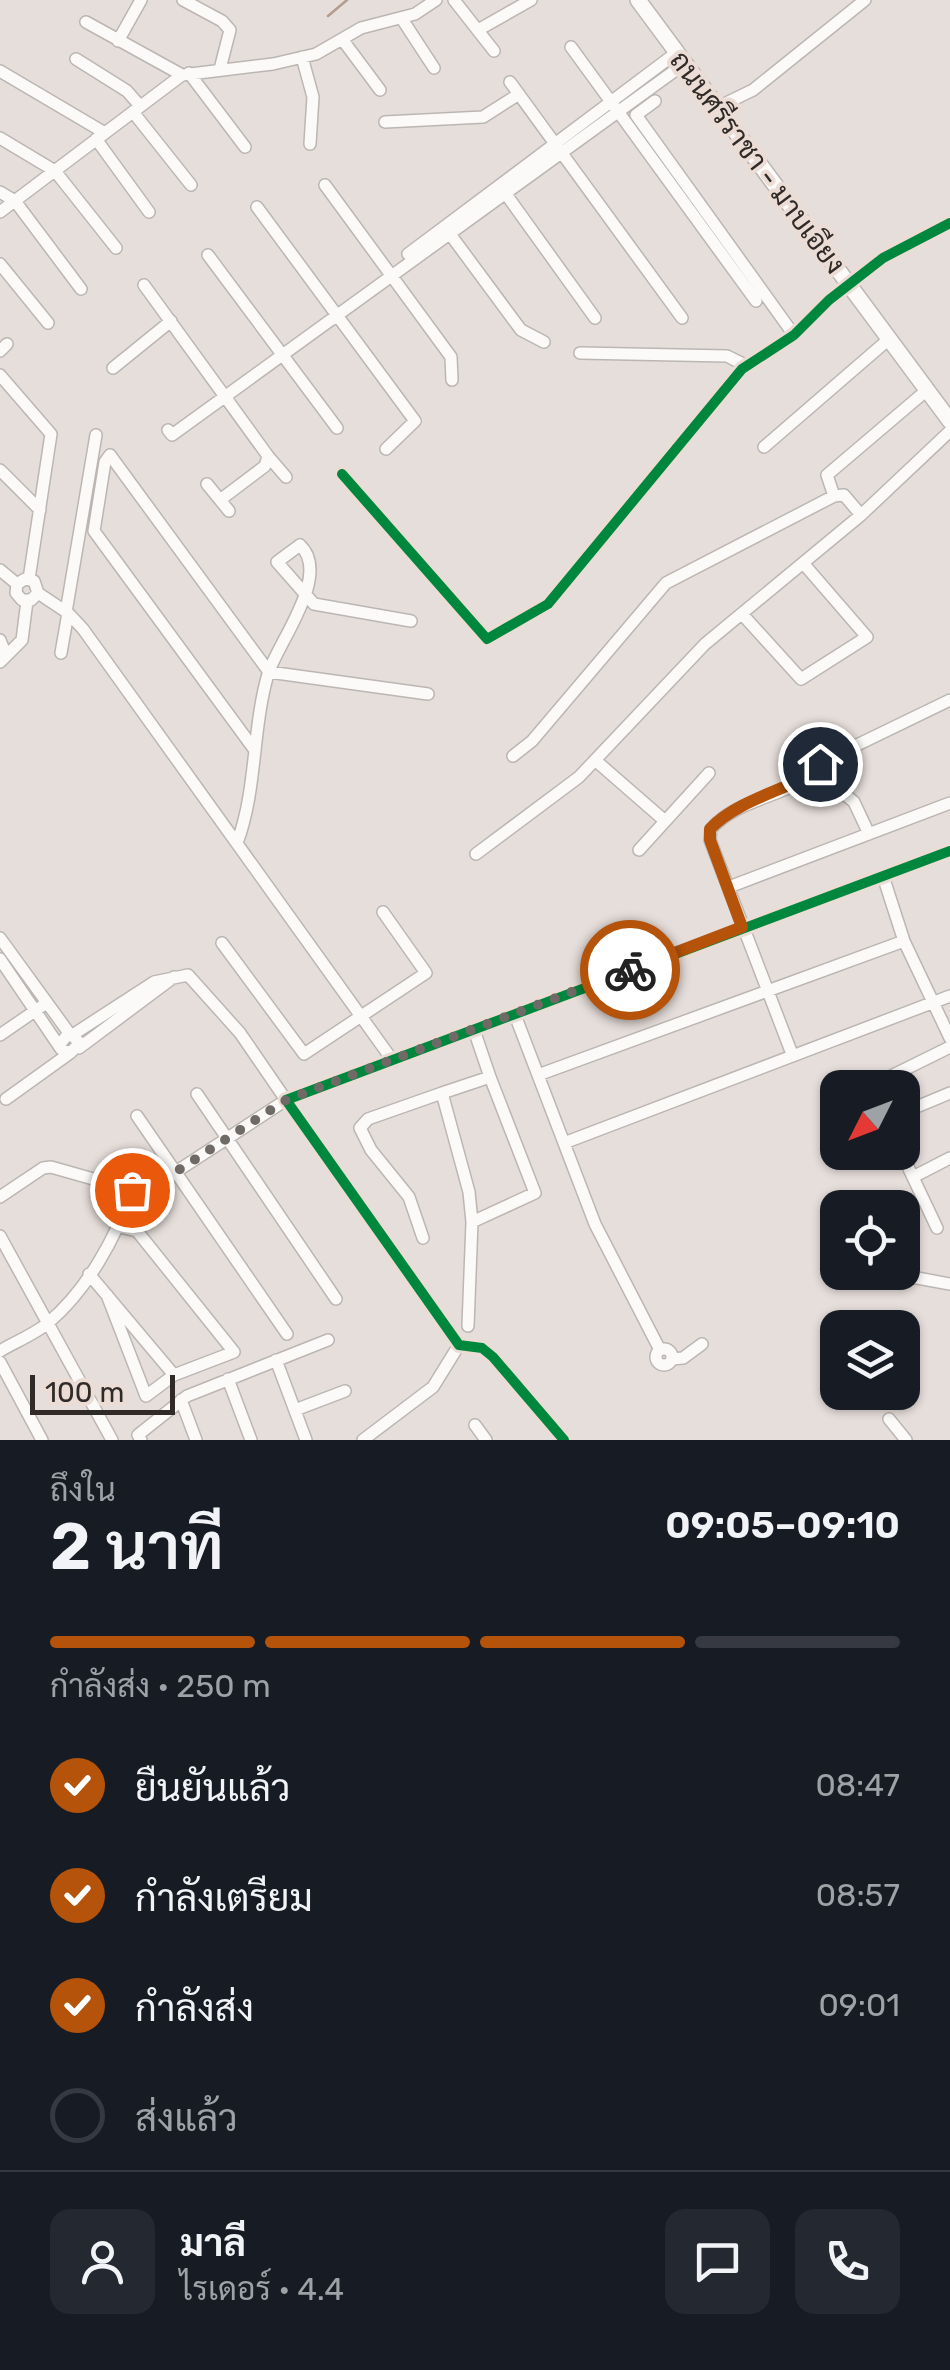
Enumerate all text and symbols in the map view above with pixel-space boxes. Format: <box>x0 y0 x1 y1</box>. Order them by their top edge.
street label: ถนนศรีราชา - มาบเอียง <box>663 43 854 280</box>
pin <box>778 722 863 807</box>
icon: home <box>793 737 848 792</box>
courier <box>580 920 680 1020</box>
icon: bike <box>603 943 658 998</box>
north arrow <box>820 1070 920 1170</box>
map controls <box>820 1070 920 1410</box>
pin <box>90 1148 175 1233</box>
icon: bag <box>105 1163 160 1218</box>
button: locate <box>820 1190 920 1290</box>
button: layers <box>820 1310 920 1410</box>
scale bar <box>30 1370 175 1414</box>
text: 100 m <box>45 1376 124 1409</box>
text: ถึงใน <box>50 1471 116 1509</box>
text: 09:05–09:10 <box>665 1502 900 1548</box>
text: 2 นาที <box>50 1508 224 1585</box>
text: กำลังส่ง · 250 m <box>50 1667 271 1705</box>
icon: check <box>50 1758 105 1813</box>
text: ยืนยันแล้ว <box>135 1765 290 1811</box>
text: 08:47 <box>815 1766 900 1804</box>
icon: check <box>50 1868 105 1923</box>
text: กำลังเตรียม <box>135 1875 313 1921</box>
text: 08:57 <box>816 1876 900 1914</box>
icon: check <box>50 1978 105 2033</box>
text: กำลังส่ง <box>135 1985 254 2031</box>
text: 09:01 <box>818 1986 900 2024</box>
text: ส่งแล้ว <box>135 2095 238 2141</box>
button: person <box>50 2209 155 2314</box>
button: chat <box>665 2209 770 2314</box>
button: phone <box>795 2209 900 2314</box>
text: มาลี <box>180 2220 246 2266</box>
text: ไรเดอร์ · 4.4 <box>180 2270 344 2308</box>

